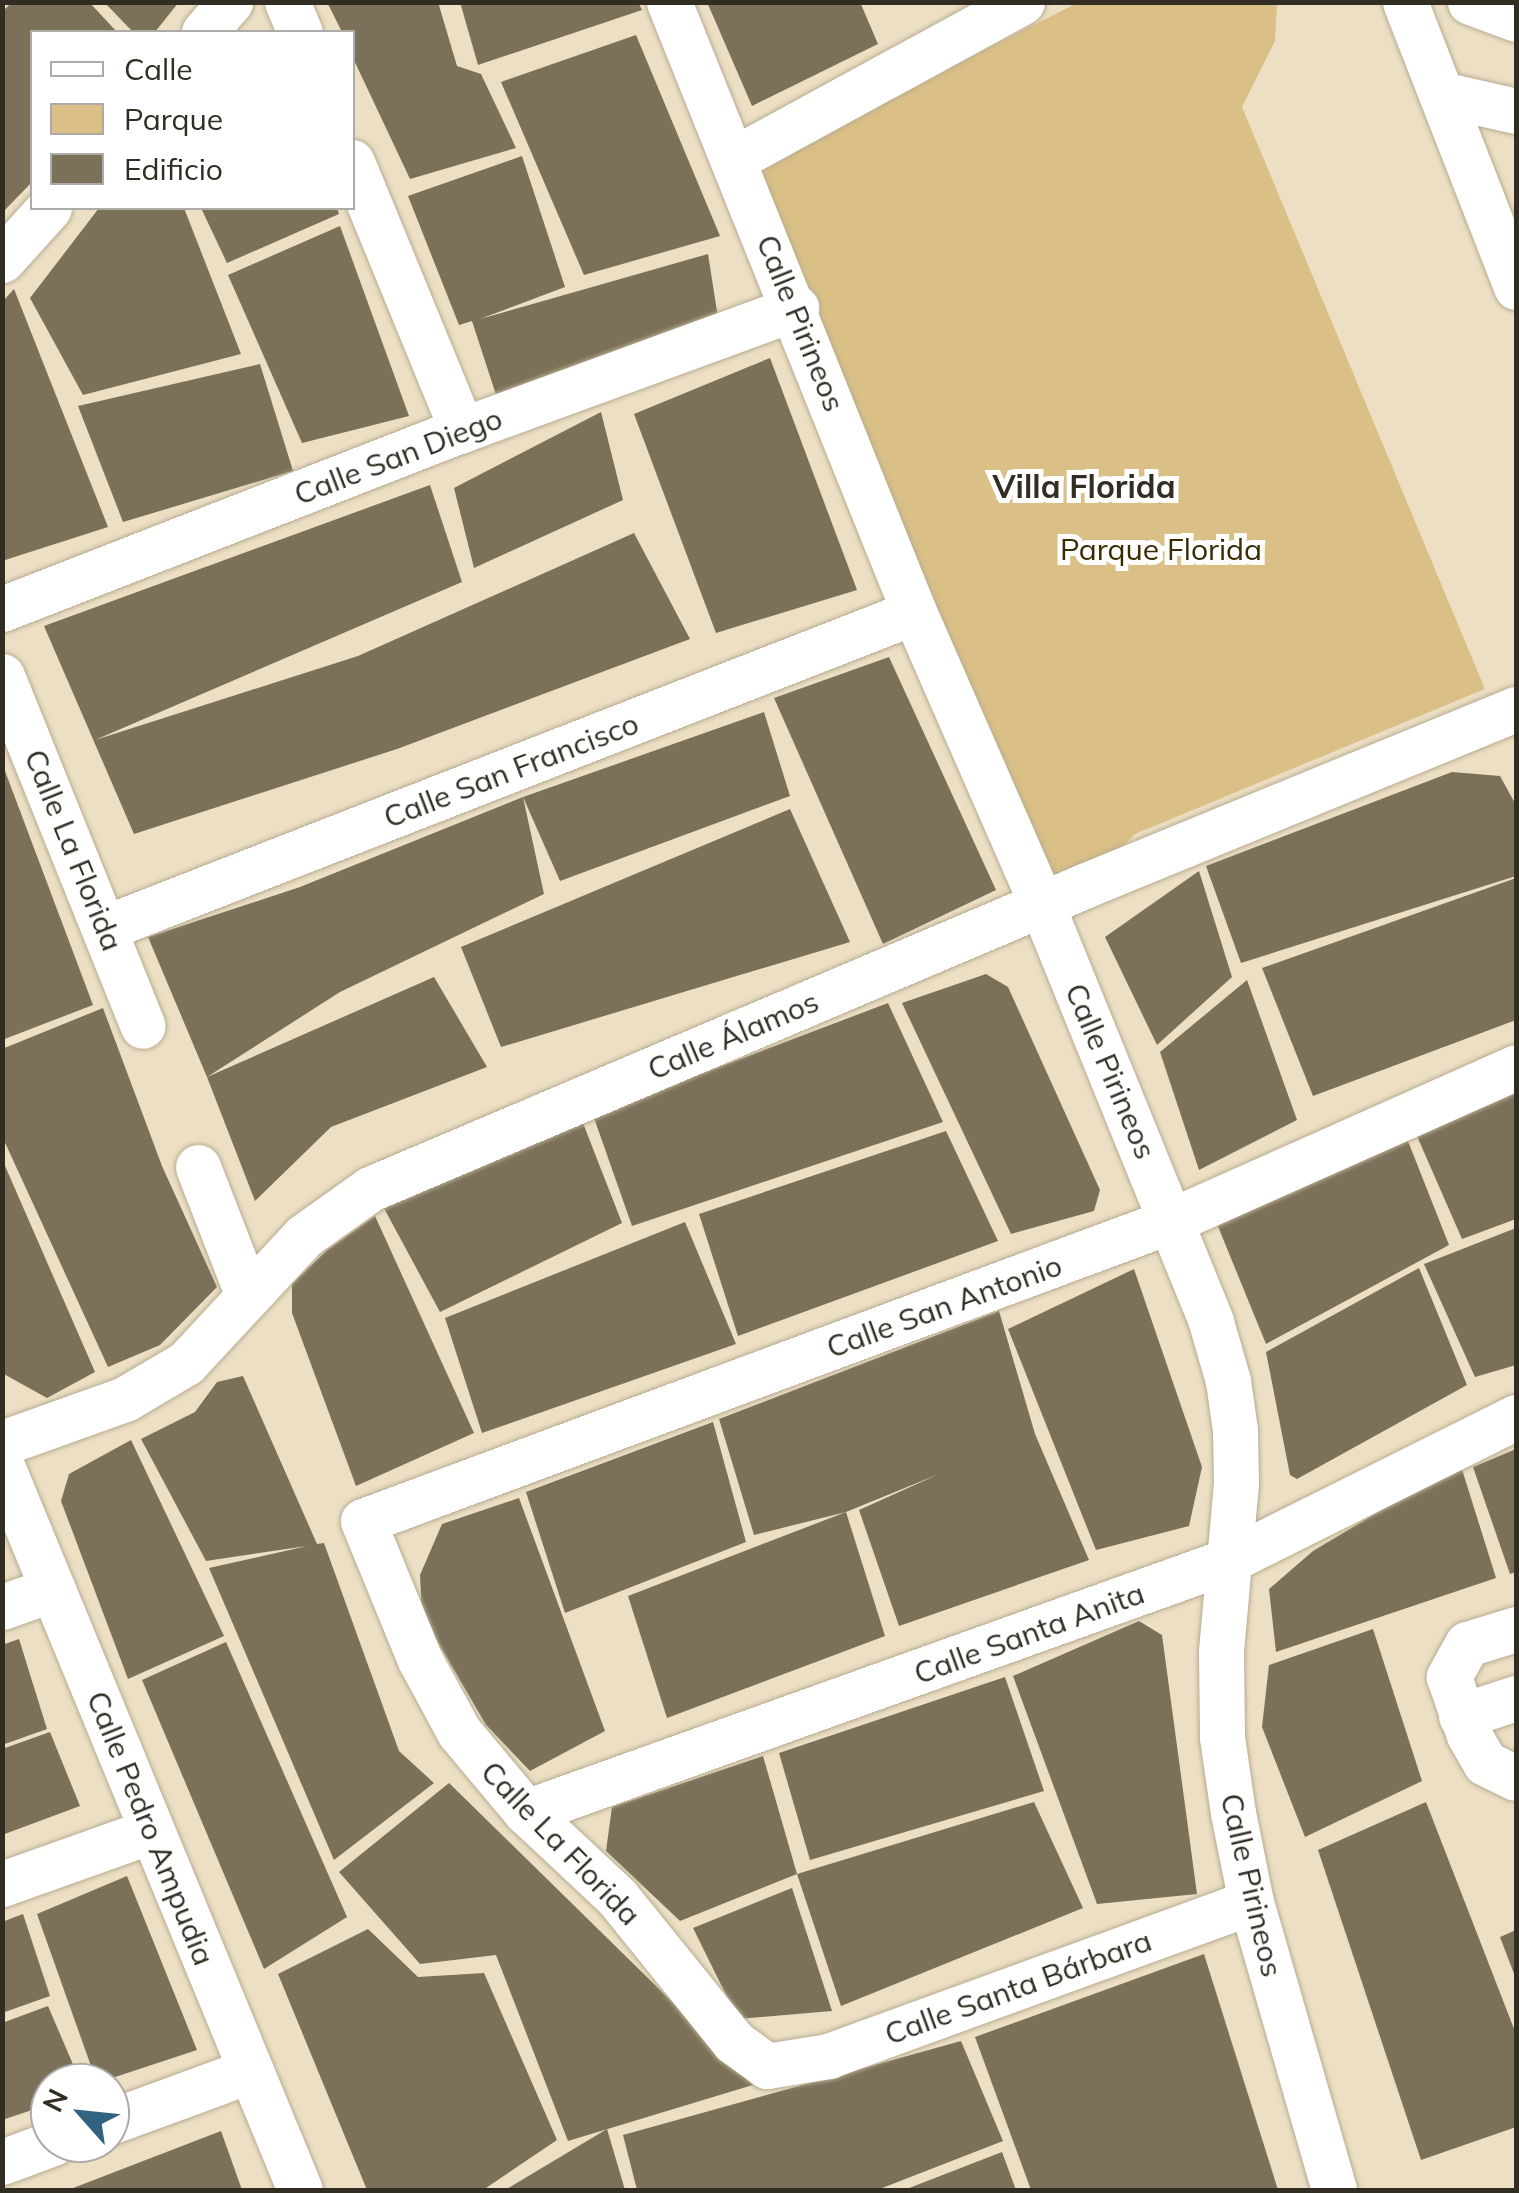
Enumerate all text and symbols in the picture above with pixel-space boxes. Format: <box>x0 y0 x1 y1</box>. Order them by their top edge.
legend <box>30 30 355 210</box>
text: Calle <box>124 50 193 88</box>
text: Parque <box>124 100 223 138</box>
text: Edificio <box>124 150 223 188</box>
street label: Calle Pirineos <box>749 230 853 416</box>
street label: Calle San Diego <box>289 400 507 512</box>
district label: Villa Florida <box>993 467 1175 505</box>
park label: Parque Florida <box>1060 531 1262 567</box>
street label: Calle San Francisco <box>379 705 643 835</box>
street label: Calle La Florida <box>17 744 131 956</box>
street label: Calle Pirineos <box>1058 978 1164 1164</box>
street label: Calle Álamos <box>642 983 824 1087</box>
street label: Calle San Antonio <box>822 1247 1066 1365</box>
street label: Calle Santa Anita <box>909 1575 1149 1691</box>
street label: Calle Pedro Ampudia <box>80 1686 222 1970</box>
street label: Calle La Florida <box>474 1754 648 1932</box>
street label: Calle Pirineos <box>1213 1790 1291 1980</box>
street label: Calle Santa Bárbara <box>880 1922 1156 2052</box>
north arrow <box>30 2063 130 2163</box>
text: N <box>34 2083 75 2117</box>

